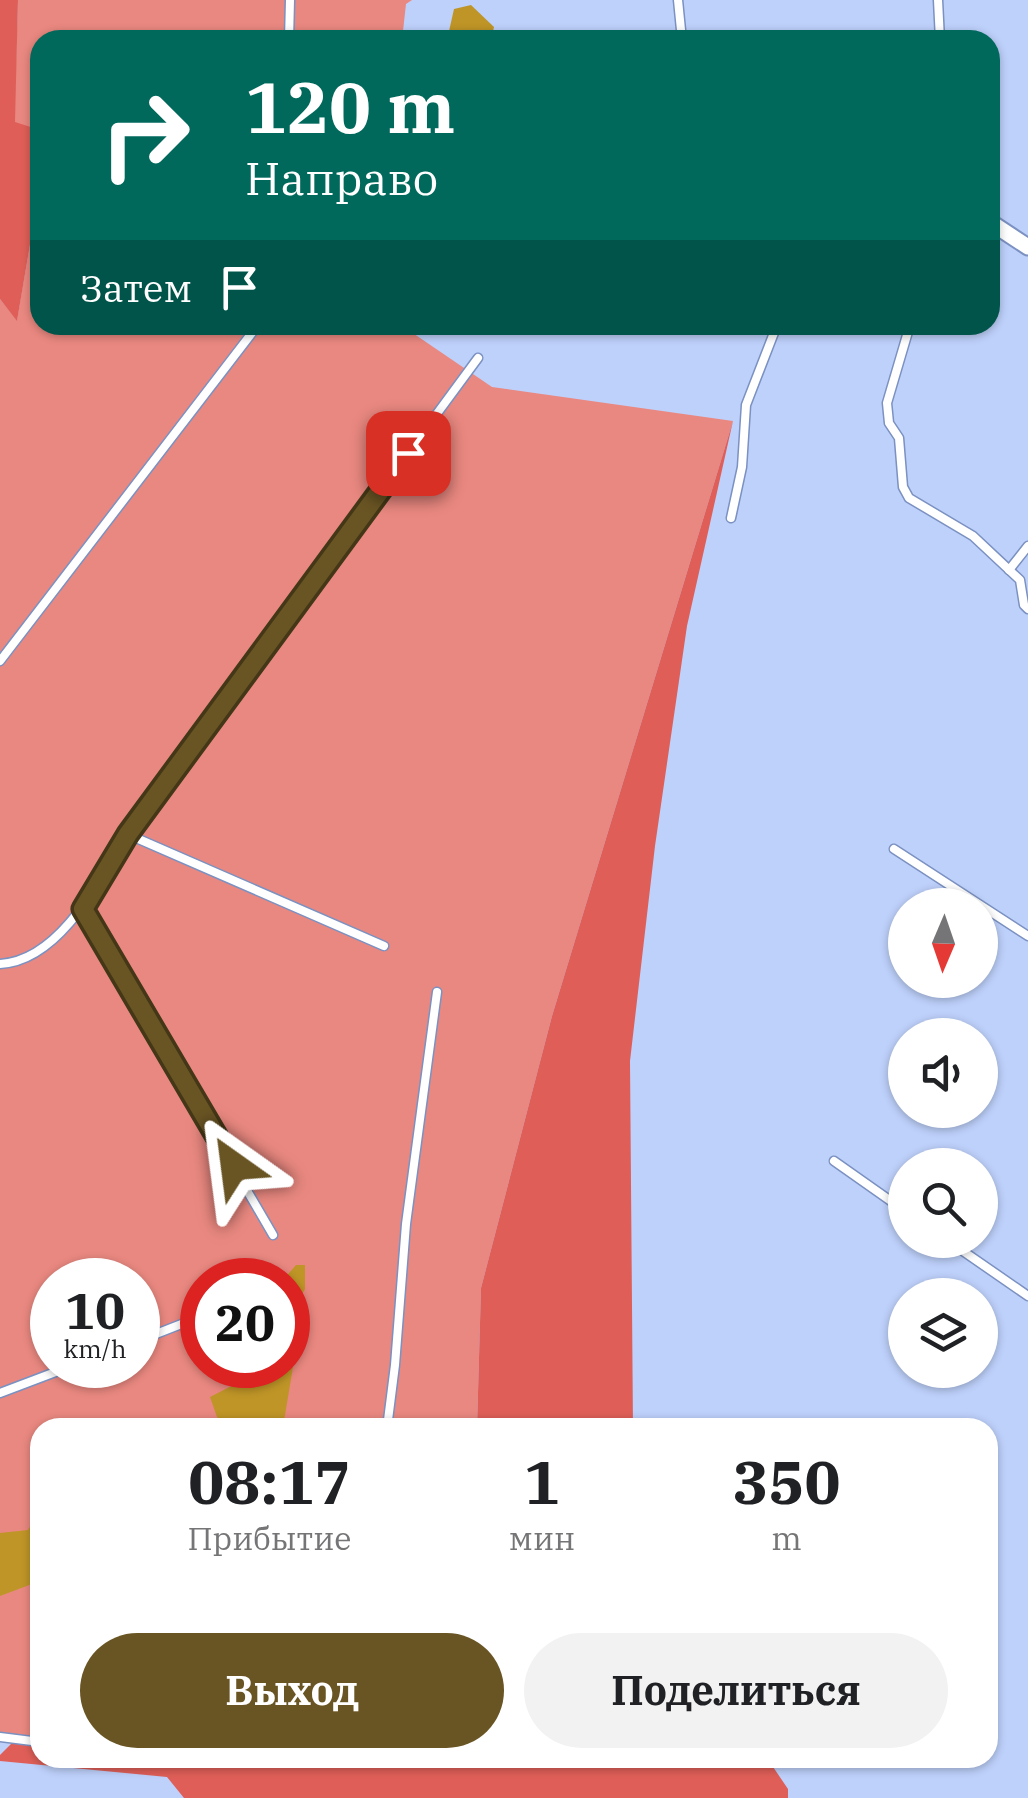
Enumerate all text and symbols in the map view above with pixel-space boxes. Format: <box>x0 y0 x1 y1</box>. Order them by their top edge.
text: 120 m <box>245 61 455 152</box>
icon: right <box>80 70 210 200</box>
text: Направо <box>245 149 438 207</box>
icon: arrive <box>212 260 267 315</box>
text: Затем <box>80 263 192 312</box>
pin <box>366 411 451 496</box>
icon: arrive <box>381 426 436 481</box>
north arrow <box>888 888 998 998</box>
map controls <box>888 888 998 1388</box>
button: sound <box>888 1018 998 1128</box>
position arrow <box>182 1114 286 1218</box>
button: search <box>888 1148 998 1258</box>
speed limit sign: 20 <box>180 1258 310 1388</box>
text: 10 <box>65 1278 125 1343</box>
button: layers <box>888 1278 998 1388</box>
text: km/h <box>63 1332 127 1365</box>
text: 08:17 <box>188 1442 351 1521</box>
text: 1 <box>524 1442 560 1521</box>
text: 350 <box>733 1442 841 1521</box>
text: Прибытие <box>187 1517 351 1559</box>
text: мин <box>509 1517 575 1559</box>
text: m <box>771 1517 802 1559</box>
button: Выход <box>80 1633 504 1748</box>
button: Поделиться <box>524 1633 948 1748</box>

